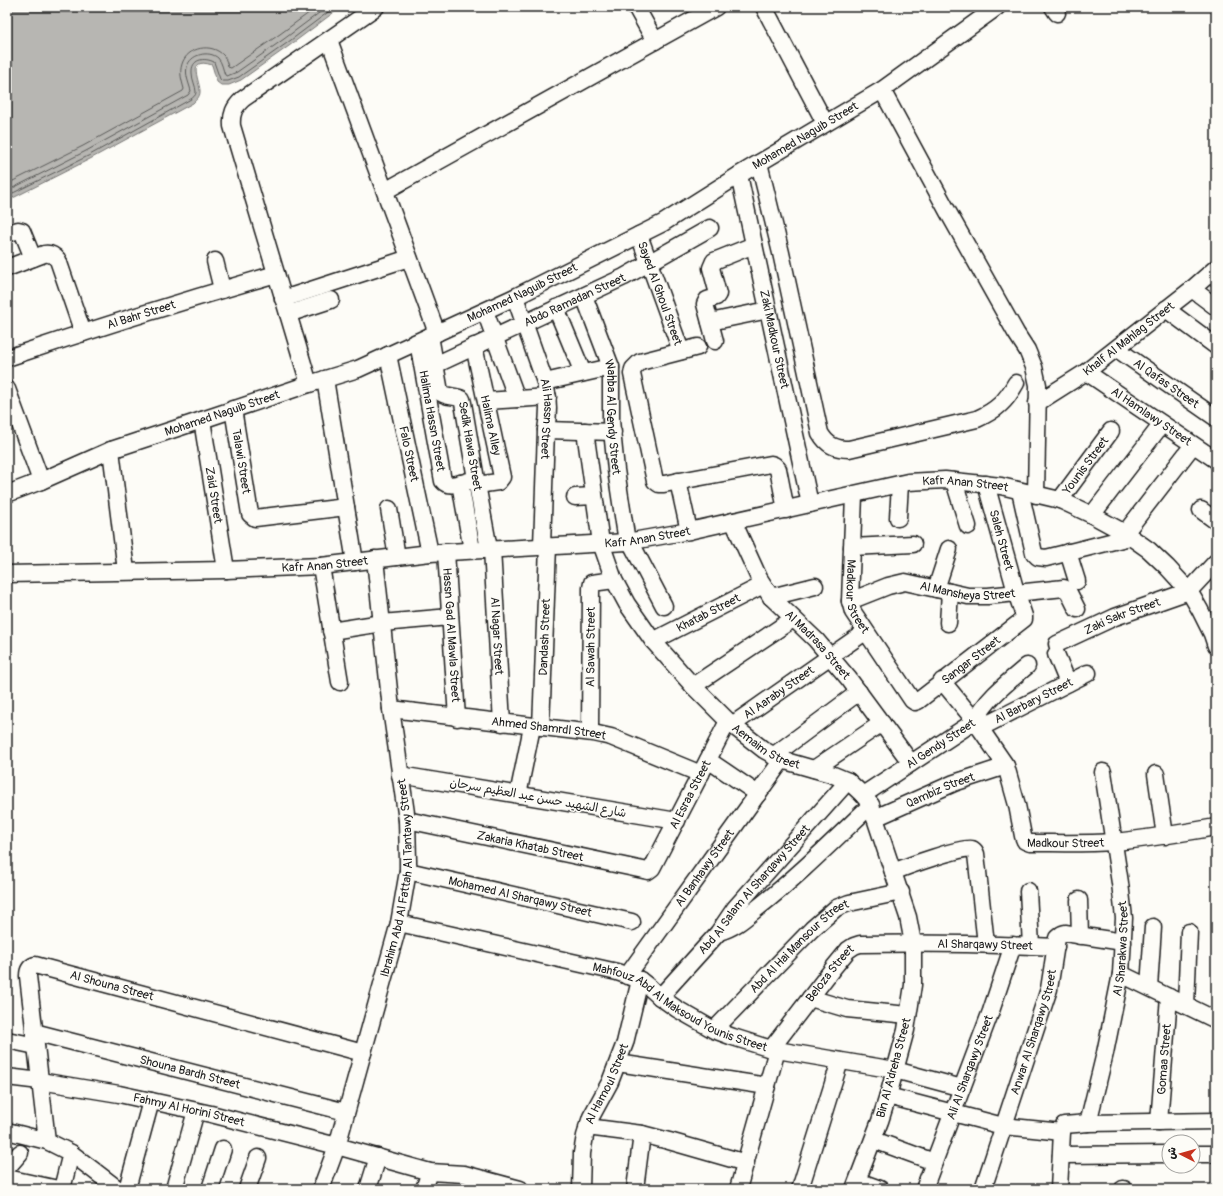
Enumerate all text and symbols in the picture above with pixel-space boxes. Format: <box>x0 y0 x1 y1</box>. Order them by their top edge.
street label: Mohamed Naguib Street <box>750 98 861 173</box>
street label: Sayed Al Ghoul Street <box>634 239 686 347</box>
street label: Mohamed Naguib Street <box>465 260 580 325</box>
street label: Abdo Ramadan Street <box>521 270 628 330</box>
street label: Zaki Madkour Street <box>756 288 792 390</box>
street label: Al Bahr Street <box>105 297 177 332</box>
street label: Khalf Al Mahlag Street <box>1080 298 1177 379</box>
street label: Al Qafas Street <box>1130 355 1202 411</box>
street label: Wahba Al Gendy Street <box>601 357 624 476</box>
street label: Halima Hassn Street <box>416 369 449 473</box>
street label: Ali Hassn Street <box>537 377 556 460</box>
street label: Al Hamlawy Street <box>1108 384 1195 449</box>
street label: Mohamed Naguib Street <box>163 387 282 439</box>
street label: Halima Alley <box>477 394 505 457</box>
street label: Sedik Hawa Street <box>455 400 486 492</box>
street label: Falo Street <box>396 425 422 483</box>
street label: Talawi Street <box>229 428 254 495</box>
street label: Younis Street <box>1059 434 1112 498</box>
street label: Zaid Street <box>202 466 226 525</box>
street label: Kafr Anan Street <box>922 472 1010 495</box>
street label: Saleh Street <box>986 508 1016 572</box>
street label: Kafr Anan Street <box>604 523 691 551</box>
street label: Kafr Anan Street <box>281 553 369 575</box>
street label: Madkour Street <box>842 559 873 636</box>
street label: Hassn Gad Al Mawla Street <box>440 567 463 703</box>
street label: Al Mansheya Street <box>918 578 1016 604</box>
street label: Khatab Street <box>674 590 743 635</box>
street label: Zaki Sakr Street <box>1082 594 1162 638</box>
street label: Al Nagar Street <box>487 596 507 675</box>
street label: Dandash Street <box>535 598 553 676</box>
street label: Al Sawah Street <box>583 607 598 687</box>
street label: Al Madrasa Street <box>782 607 854 683</box>
street label: Sangar Street <box>939 633 1003 688</box>
street label: Al Aaraby Street <box>741 662 817 722</box>
street label: Al Barbary Street <box>992 674 1075 727</box>
street label: Ahmed Shamrdl Street <box>491 714 608 743</box>
street label: Al Gendy Street <box>903 715 978 772</box>
street label: Aemaim Street <box>729 720 802 772</box>
street label: Al Esraa Street <box>666 757 714 832</box>
street label: Qambiz Street <box>903 769 977 811</box>
street label: شارع الشهيد حسن عبد العظيم سرحان <box>448 775 628 822</box>
street label: Ibrahim Abd Al Fattah Al Tantawy Street <box>377 778 416 979</box>
street label: Abd Al Salam Al Sharqawy Street <box>695 821 813 957</box>
street label: Al Banhawy Street <box>672 826 737 910</box>
street label: Zakaria Khatab Street <box>476 827 585 865</box>
street label: Madkour Street <box>1027 835 1105 851</box>
street label: Mohamed Al Sharqawy Street <box>447 873 594 920</box>
street label: Abd Al Hai Mansour Street <box>746 896 851 996</box>
street label: Al Sharakwa Street <box>1109 900 1132 997</box>
street label: Al Sharqawy Street <box>937 936 1033 954</box>
street label: Beloza Street <box>802 941 857 1005</box>
street label: Mahfouz Abd Al Maksoud Younis Street <box>591 959 769 1055</box>
street label: Al Shouna Street <box>68 967 156 1004</box>
street label: Anwar Al Sharqawy Street <box>1007 968 1059 1097</box>
street label: Ali Al Sharqawy Street <box>943 1013 996 1122</box>
street label: Bin Al A'dreha Street <box>873 1016 915 1120</box>
street label: Gomaa Street <box>1154 1023 1174 1095</box>
street label: Al Hamoul Street <box>582 1041 632 1126</box>
street label: Shouna Bardh Street <box>138 1052 242 1092</box>
street label: Fahmy Al Horini Street <box>132 1090 246 1130</box>
north arrow <box>1161 1134 1201 1174</box>
text: ش <box>1164 1146 1179 1160</box>

